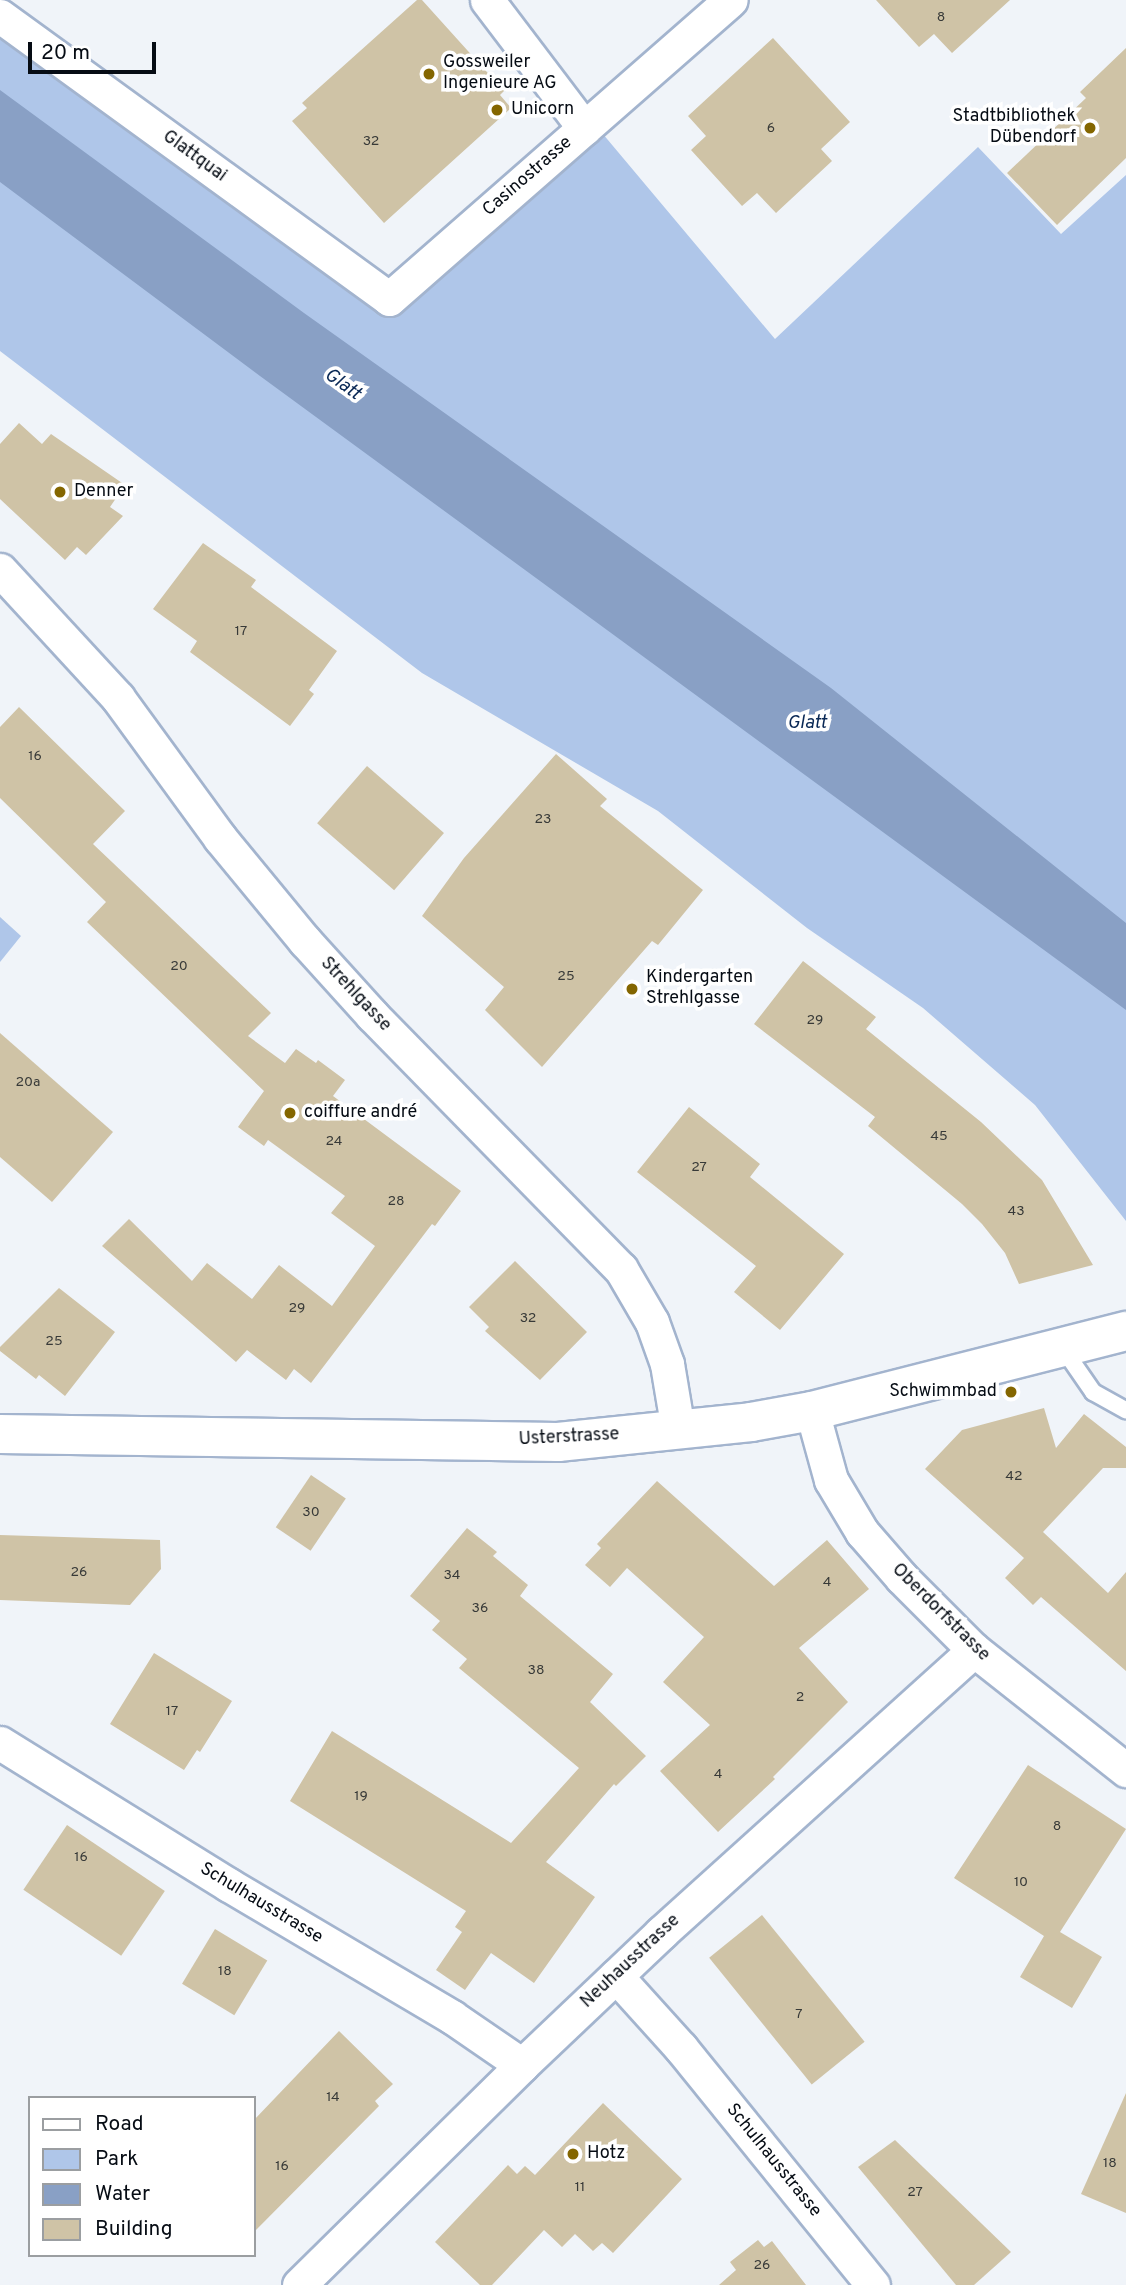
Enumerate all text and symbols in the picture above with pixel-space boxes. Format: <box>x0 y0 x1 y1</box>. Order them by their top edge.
house number: 8 <box>937 10 945 26</box>
scale bar <box>32 28 159 72</box>
text: 20 m <box>41 40 90 67</box>
place label: Gossweiler Ingenieure AG <box>443 53 557 96</box>
marker: Gossweiler Ingenieure AG <box>421 66 437 82</box>
place label: Unicorn <box>511 99 574 121</box>
marker: Unicorn <box>489 102 505 118</box>
place label: Stadtbibliothek Dübendorf <box>952 107 1076 150</box>
marker: Stadtbibliothek Dübendorf <box>1082 120 1098 136</box>
house number: 6 <box>767 121 775 137</box>
street label: Glattquai <box>158 127 230 187</box>
street label: Casinostrasse <box>479 132 577 222</box>
house number: 32 <box>363 134 379 150</box>
water label: Glatt <box>319 364 365 406</box>
place label: Denner <box>74 481 134 503</box>
marker: Denner <box>52 484 68 500</box>
house number: 17 <box>235 624 247 640</box>
water label: Glatt <box>787 713 827 735</box>
house number: 16 <box>28 749 42 765</box>
house number: 23 <box>535 812 551 828</box>
street label: Strehlgasse <box>315 953 395 1037</box>
house number: 20 <box>170 959 188 975</box>
place label: Kindergarten Strehlgasse <box>646 968 753 1010</box>
house number: 25 <box>557 969 575 985</box>
marker: Kindergarten Strehlgasse <box>624 981 640 997</box>
house number: 29 <box>807 1013 823 1029</box>
house number: 20a <box>16 1075 40 1091</box>
place label: coiffure andré <box>304 1102 417 1124</box>
marker: coiffure andré <box>282 1105 298 1121</box>
house number: 45 <box>930 1129 948 1145</box>
house number: 24 <box>325 1134 343 1150</box>
house number: 27 <box>691 1160 707 1176</box>
house number: 28 <box>387 1194 405 1210</box>
house number: 43 <box>1007 1204 1025 1220</box>
house number: 29 <box>289 1301 305 1317</box>
house number: 32 <box>520 1311 536 1327</box>
house number: 25 <box>45 1334 63 1350</box>
place label: Schwimmbad <box>889 1381 997 1403</box>
marker: Schwimmbad <box>1003 1384 1019 1400</box>
street label: Usterstrasse <box>518 1425 620 1451</box>
house number: 42 <box>1005 1469 1023 1485</box>
house number: 30 <box>302 1505 320 1521</box>
street label: Oberdorfstrasse <box>887 1560 993 1666</box>
house number: 26 <box>71 1565 87 1581</box>
house number: 34 <box>443 1568 461 1584</box>
house number: 4 <box>823 1575 831 1591</box>
house number: 36 <box>472 1601 488 1617</box>
house number: 38 <box>528 1663 544 1679</box>
house number: 2 <box>796 1690 804 1706</box>
house number: 17 <box>166 1704 178 1720</box>
house number: 4 <box>714 1767 722 1783</box>
house number: 19 <box>354 1789 368 1805</box>
house number: 8 <box>1053 1819 1061 1835</box>
house number: 16 <box>74 1850 88 1866</box>
street label: Schulhausstrasse <box>196 1859 326 1949</box>
house number: 10 <box>1014 1875 1028 1891</box>
street label: Neuhausstrasse <box>577 1911 685 2013</box>
house number: 18 <box>218 1964 232 1980</box>
house number: 7 <box>795 2007 803 2023</box>
house number: 14 <box>326 2090 340 2106</box>
legend <box>28 2096 256 2257</box>
street label: Schulhausstrasse <box>721 2100 825 2222</box>
text: Road <box>95 2111 144 2138</box>
place label: Hotz <box>587 2143 625 2165</box>
text: Park <box>95 2146 138 2173</box>
marker: Hotz <box>565 2146 581 2162</box>
house number: 18 <box>1103 2156 1117 2172</box>
house number: 16 <box>275 2159 289 2175</box>
house number: 11 <box>575 2180 585 2196</box>
text: Water <box>95 2181 150 2208</box>
house number: 27 <box>907 2185 923 2201</box>
text: Building <box>95 2216 173 2243</box>
house number: 26 <box>754 2258 770 2274</box>

